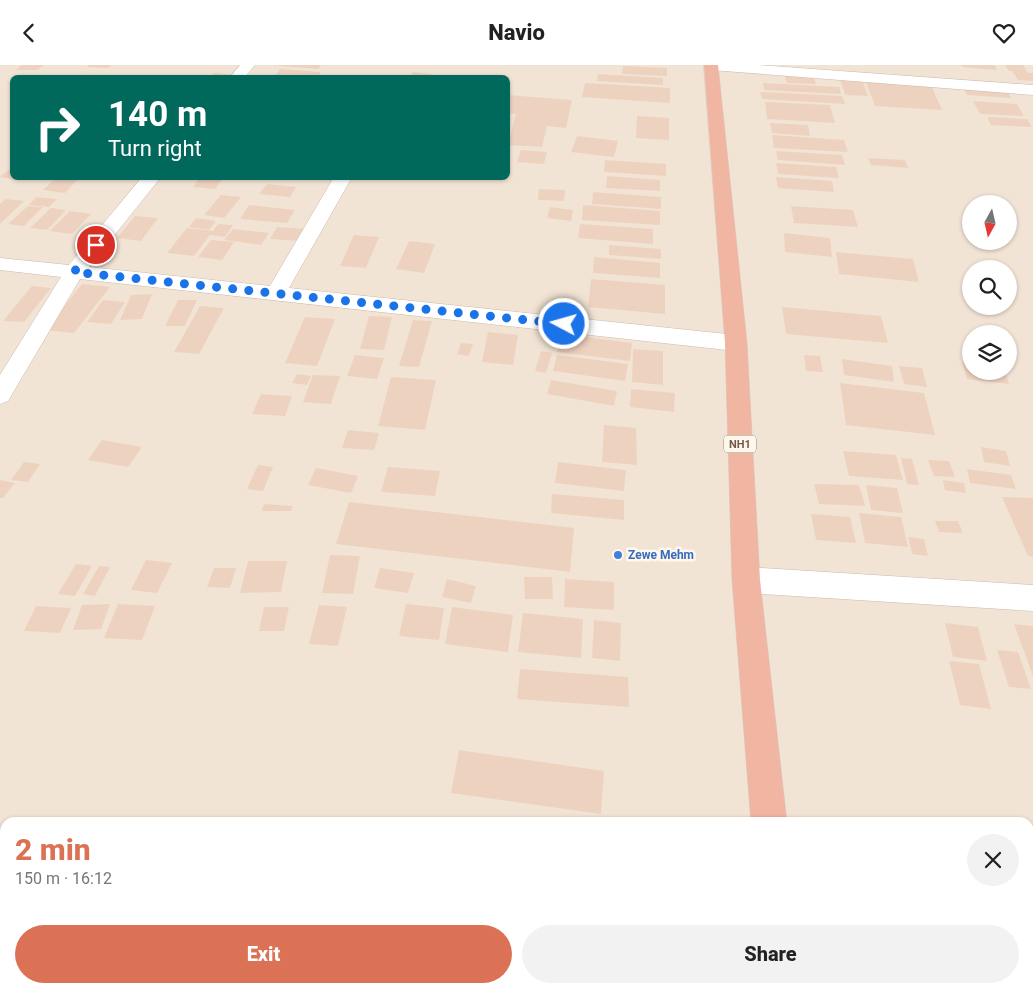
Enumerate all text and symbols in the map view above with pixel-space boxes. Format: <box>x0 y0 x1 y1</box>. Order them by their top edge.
icon: back <box>15 19 43 47</box>
icon: heart <box>990 19 1018 47</box>
text: Navio <box>488 20 545 45</box>
text: 140 m <box>108 94 207 135</box>
icon: right <box>25 95 90 160</box>
text: Turn right <box>108 136 202 161</box>
north arrow <box>962 195 1018 250</box>
map controls <box>962 195 1017 380</box>
pin <box>75 224 117 266</box>
icon: arrive <box>82 231 110 259</box>
button: search <box>962 260 1017 315</box>
position arrow <box>537 297 589 349</box>
button: layers <box>962 325 1017 380</box>
road number: NH1 <box>724 435 756 453</box>
place label: Zewe Mehm <box>628 548 694 562</box>
marker: Zewe Mehm <box>612 549 624 561</box>
text: 2 min <box>15 832 91 867</box>
button: close <box>967 834 1019 886</box>
text: 150 m · 16:12 <box>15 869 112 888</box>
button: Exit <box>15 925 512 983</box>
button: Share <box>522 925 1019 983</box>

